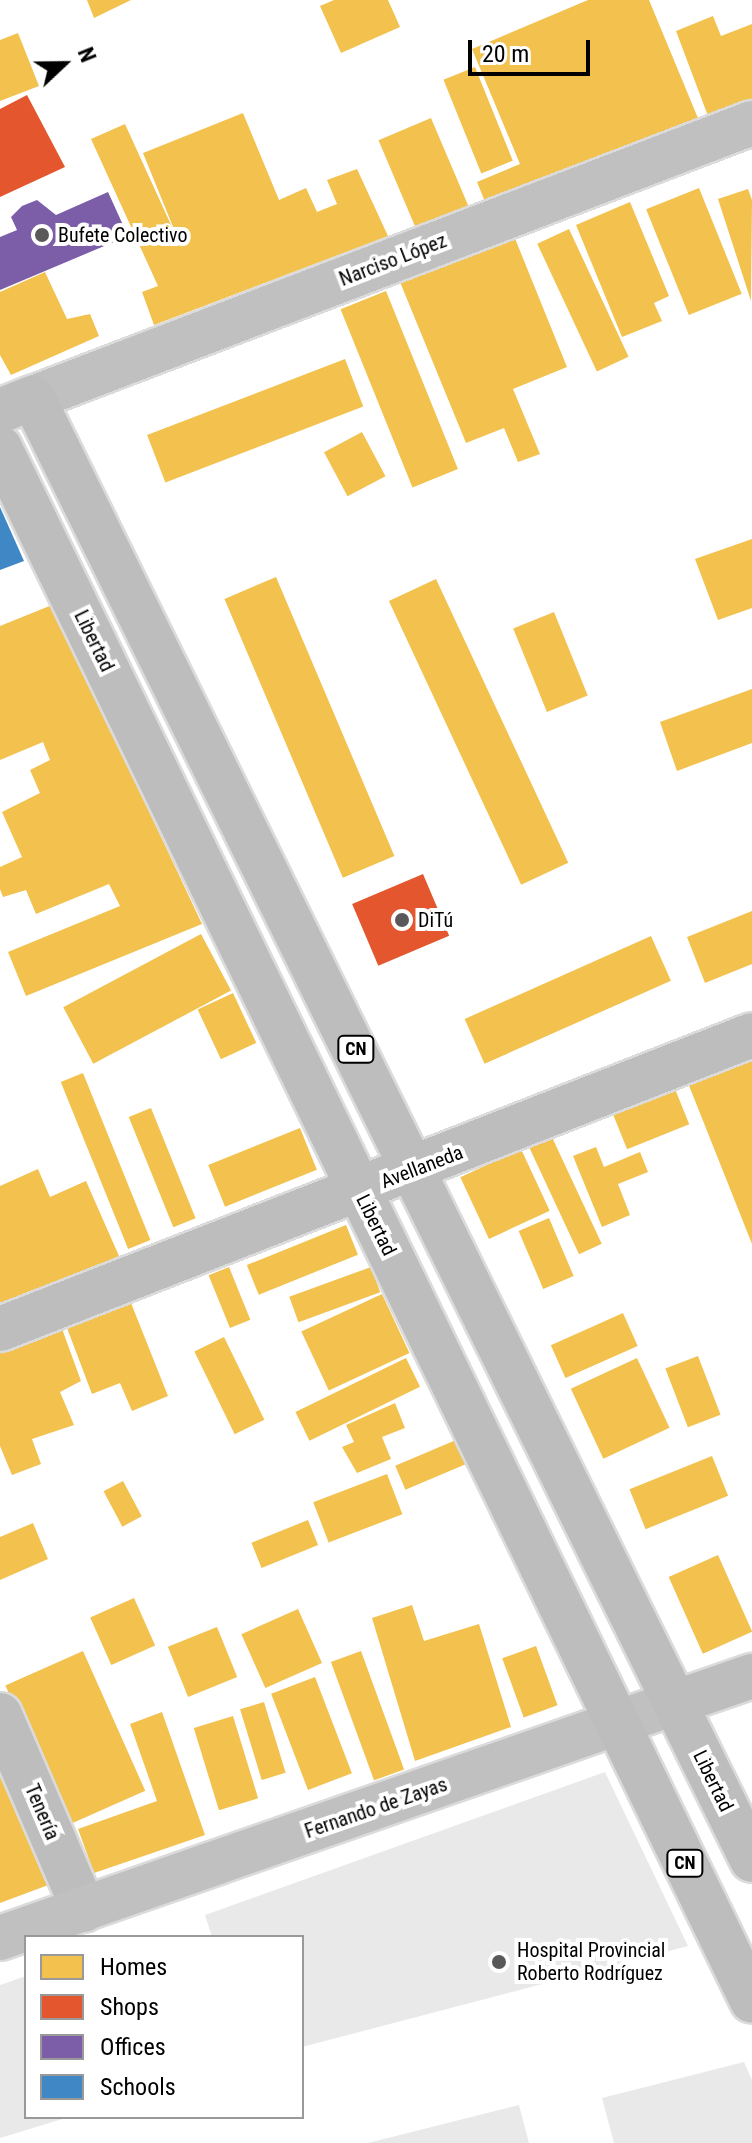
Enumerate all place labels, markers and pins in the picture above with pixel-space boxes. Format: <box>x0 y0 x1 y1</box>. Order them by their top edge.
place label: Bufete Colectivo <box>58 223 187 247</box>
marker: Bufete Colectivo <box>33 226 51 244</box>
place label: DiTú <box>418 908 453 932</box>
marker: DiTú <box>393 911 411 929</box>
place label: Hospital Provincial Roberto Rodríguez <box>517 1938 665 1985</box>
marker: Hospital Provincial Roberto Rodríguez <box>488 1951 510 1973</box>

